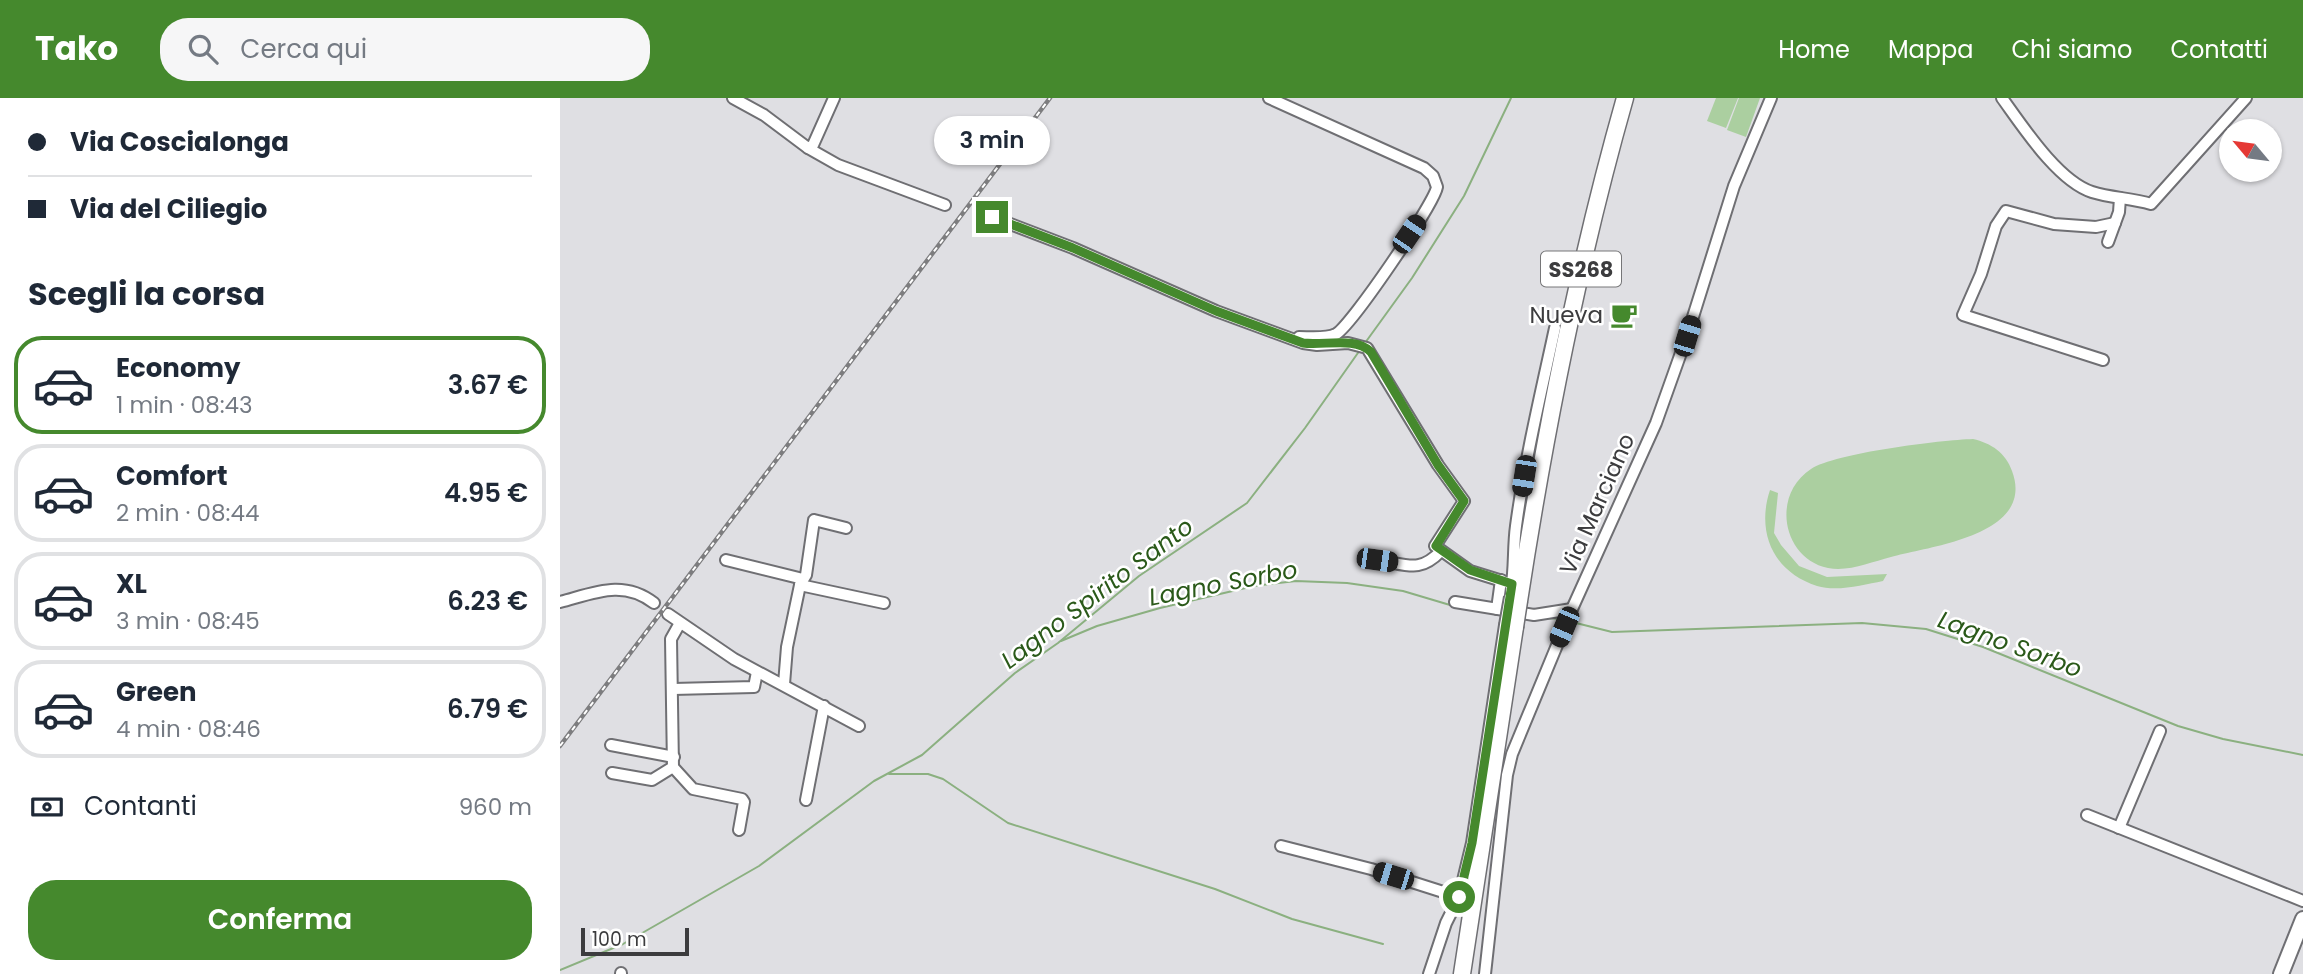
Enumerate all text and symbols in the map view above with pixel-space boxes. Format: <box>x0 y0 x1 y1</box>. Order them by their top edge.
search box <box>160 18 650 81</box>
text: Tako <box>35 25 118 72</box>
icon: search <box>184 30 222 68</box>
text: Cerca qui <box>240 31 367 67</box>
text: Home <box>1778 33 1850 66</box>
text: Mappa <box>1888 33 1973 66</box>
text: Chi siamo <box>2011 33 2132 66</box>
text: Contatti <box>2170 33 2268 66</box>
callout: 3 min <box>934 116 1050 164</box>
north arrow <box>2219 119 2282 182</box>
map controls <box>2219 119 2282 182</box>
text: Via Coscialonga <box>70 124 289 160</box>
text: 3 min <box>960 124 1024 156</box>
text: Via del Ciliegio <box>70 191 267 227</box>
route end <box>976 201 1008 233</box>
car <box>1389 211 1430 257</box>
road number: SS268 <box>1541 252 1621 286</box>
text: Scegli la corsa <box>28 271 265 316</box>
place label: Nueva <box>1529 299 1603 331</box>
cafe icon: Nueva <box>1609 300 1639 330</box>
car <box>1671 313 1704 359</box>
text: Economy <box>116 350 240 386</box>
icon: car <box>32 354 95 417</box>
text: 3.67 € <box>448 367 528 403</box>
text: 1 min · 08:43 <box>116 389 253 421</box>
street label: Via Marciano <box>1552 428 1642 580</box>
car <box>1511 454 1538 498</box>
text: Comfort <box>116 458 228 494</box>
icon: car <box>32 462 95 525</box>
text: 4.95 € <box>444 475 528 511</box>
text: 2 min · 08:44 <box>116 497 259 529</box>
water label: Lagno Spirito Santo <box>994 510 1200 676</box>
car <box>1355 547 1400 573</box>
water label: Lagno Sorbo <box>1146 552 1300 614</box>
text: XL <box>116 566 147 602</box>
icon: car <box>32 570 95 633</box>
text: 6.23 € <box>447 583 528 619</box>
water label: Lagno Sorbo <box>1934 603 2086 685</box>
car <box>1547 604 1582 650</box>
text: 3 min · 08:45 <box>116 605 260 637</box>
text: Green <box>116 674 197 710</box>
icon: car <box>32 678 95 741</box>
text: 6.79 € <box>447 691 528 727</box>
text: 4 min · 08:46 <box>116 713 261 745</box>
icon: cash <box>28 788 66 826</box>
text: Contanti <box>84 788 197 824</box>
text: 960 m <box>459 791 532 823</box>
car <box>1370 860 1417 892</box>
button: Conferma <box>28 880 532 960</box>
route start <box>1443 881 1475 913</box>
scale bar <box>581 925 690 957</box>
text: 100 m <box>592 926 647 953</box>

